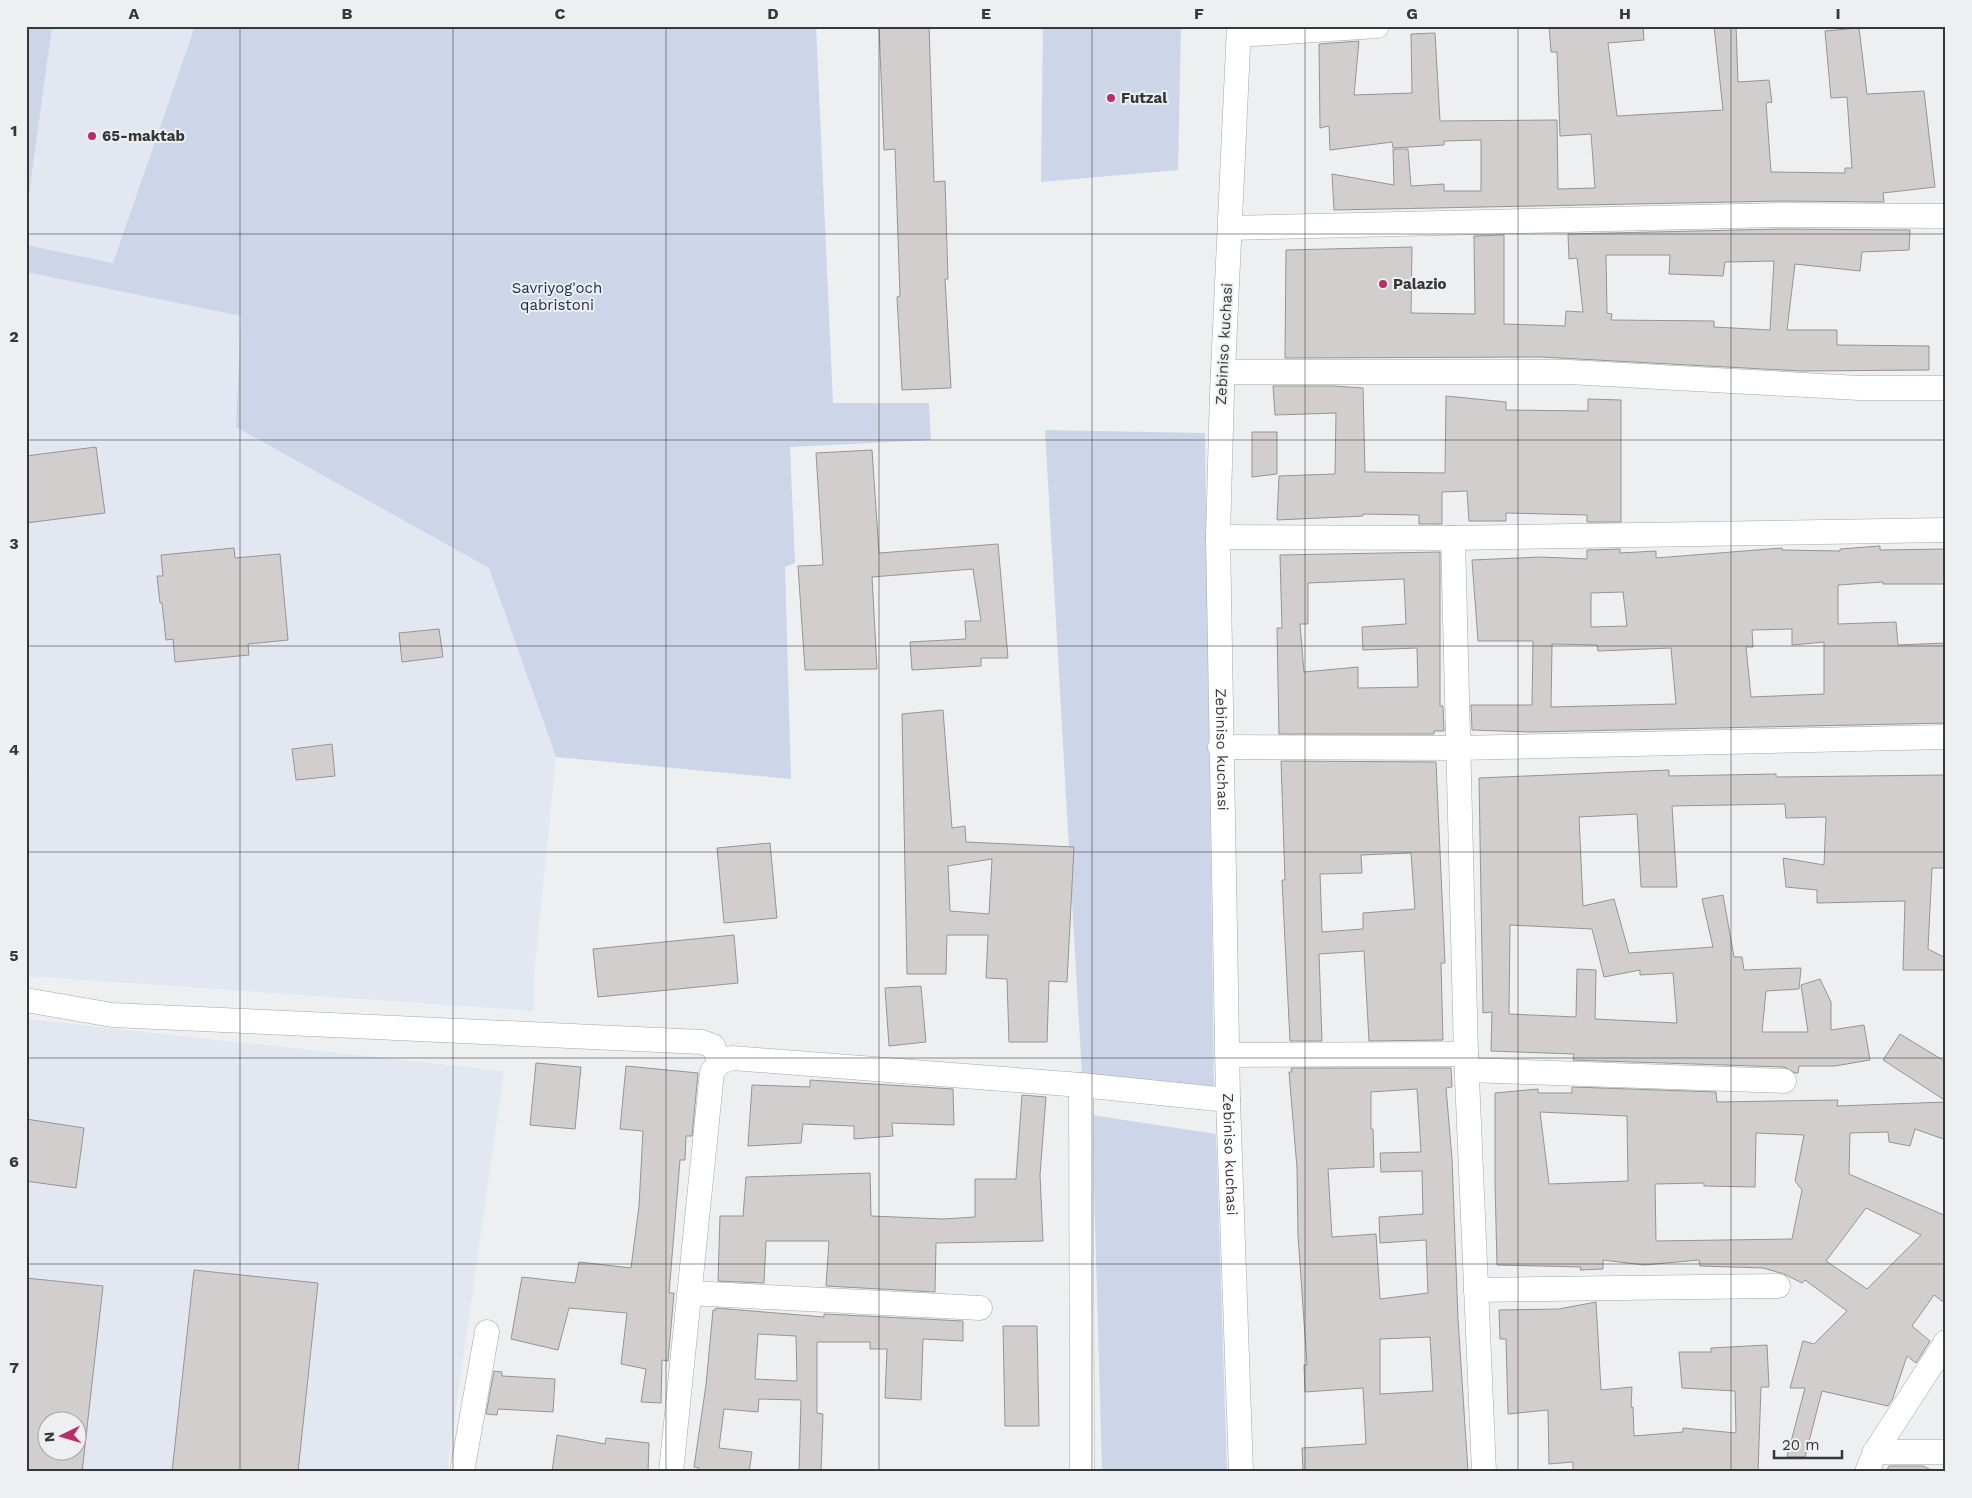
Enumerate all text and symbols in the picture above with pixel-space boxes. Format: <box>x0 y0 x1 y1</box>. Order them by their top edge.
text: A <box>129 4 140 23</box>
text: B <box>342 4 353 23</box>
text: C <box>555 4 566 23</box>
text: D <box>767 4 779 23</box>
text: E <box>981 4 991 23</box>
text: F <box>1194 4 1204 23</box>
text: G <box>1406 4 1418 23</box>
text: H <box>1619 4 1631 23</box>
text: I <box>1835 4 1841 23</box>
place label: Futzal <box>1121 89 1167 107</box>
marker: Futzal <box>1105 92 1117 104</box>
text: 1 <box>11 121 17 140</box>
place label: 65-maktab <box>102 127 185 145</box>
marker: 65-maktab <box>86 130 98 142</box>
place label: Palazio <box>1393 275 1447 293</box>
marker: Palazio <box>1377 278 1389 290</box>
park label: Savriyog'och qabristoni <box>512 279 602 314</box>
street label: Zebiniso kuchasi <box>1212 282 1236 406</box>
text: 2 <box>9 327 19 346</box>
text: 3 <box>9 534 19 553</box>
street label: Zebiniso kuchasi <box>1212 688 1232 811</box>
text: 4 <box>9 740 19 759</box>
text: 5 <box>9 946 19 965</box>
street label: Zebiniso kuchasi <box>1219 1093 1241 1216</box>
text: 6 <box>9 1152 19 1171</box>
text: 7 <box>9 1358 19 1377</box>
north arrow <box>38 1410 88 1460</box>
scale bar <box>1774 1428 1842 1460</box>
text: N <box>41 1431 57 1443</box>
text: 20 m <box>1782 1436 1820 1454</box>

